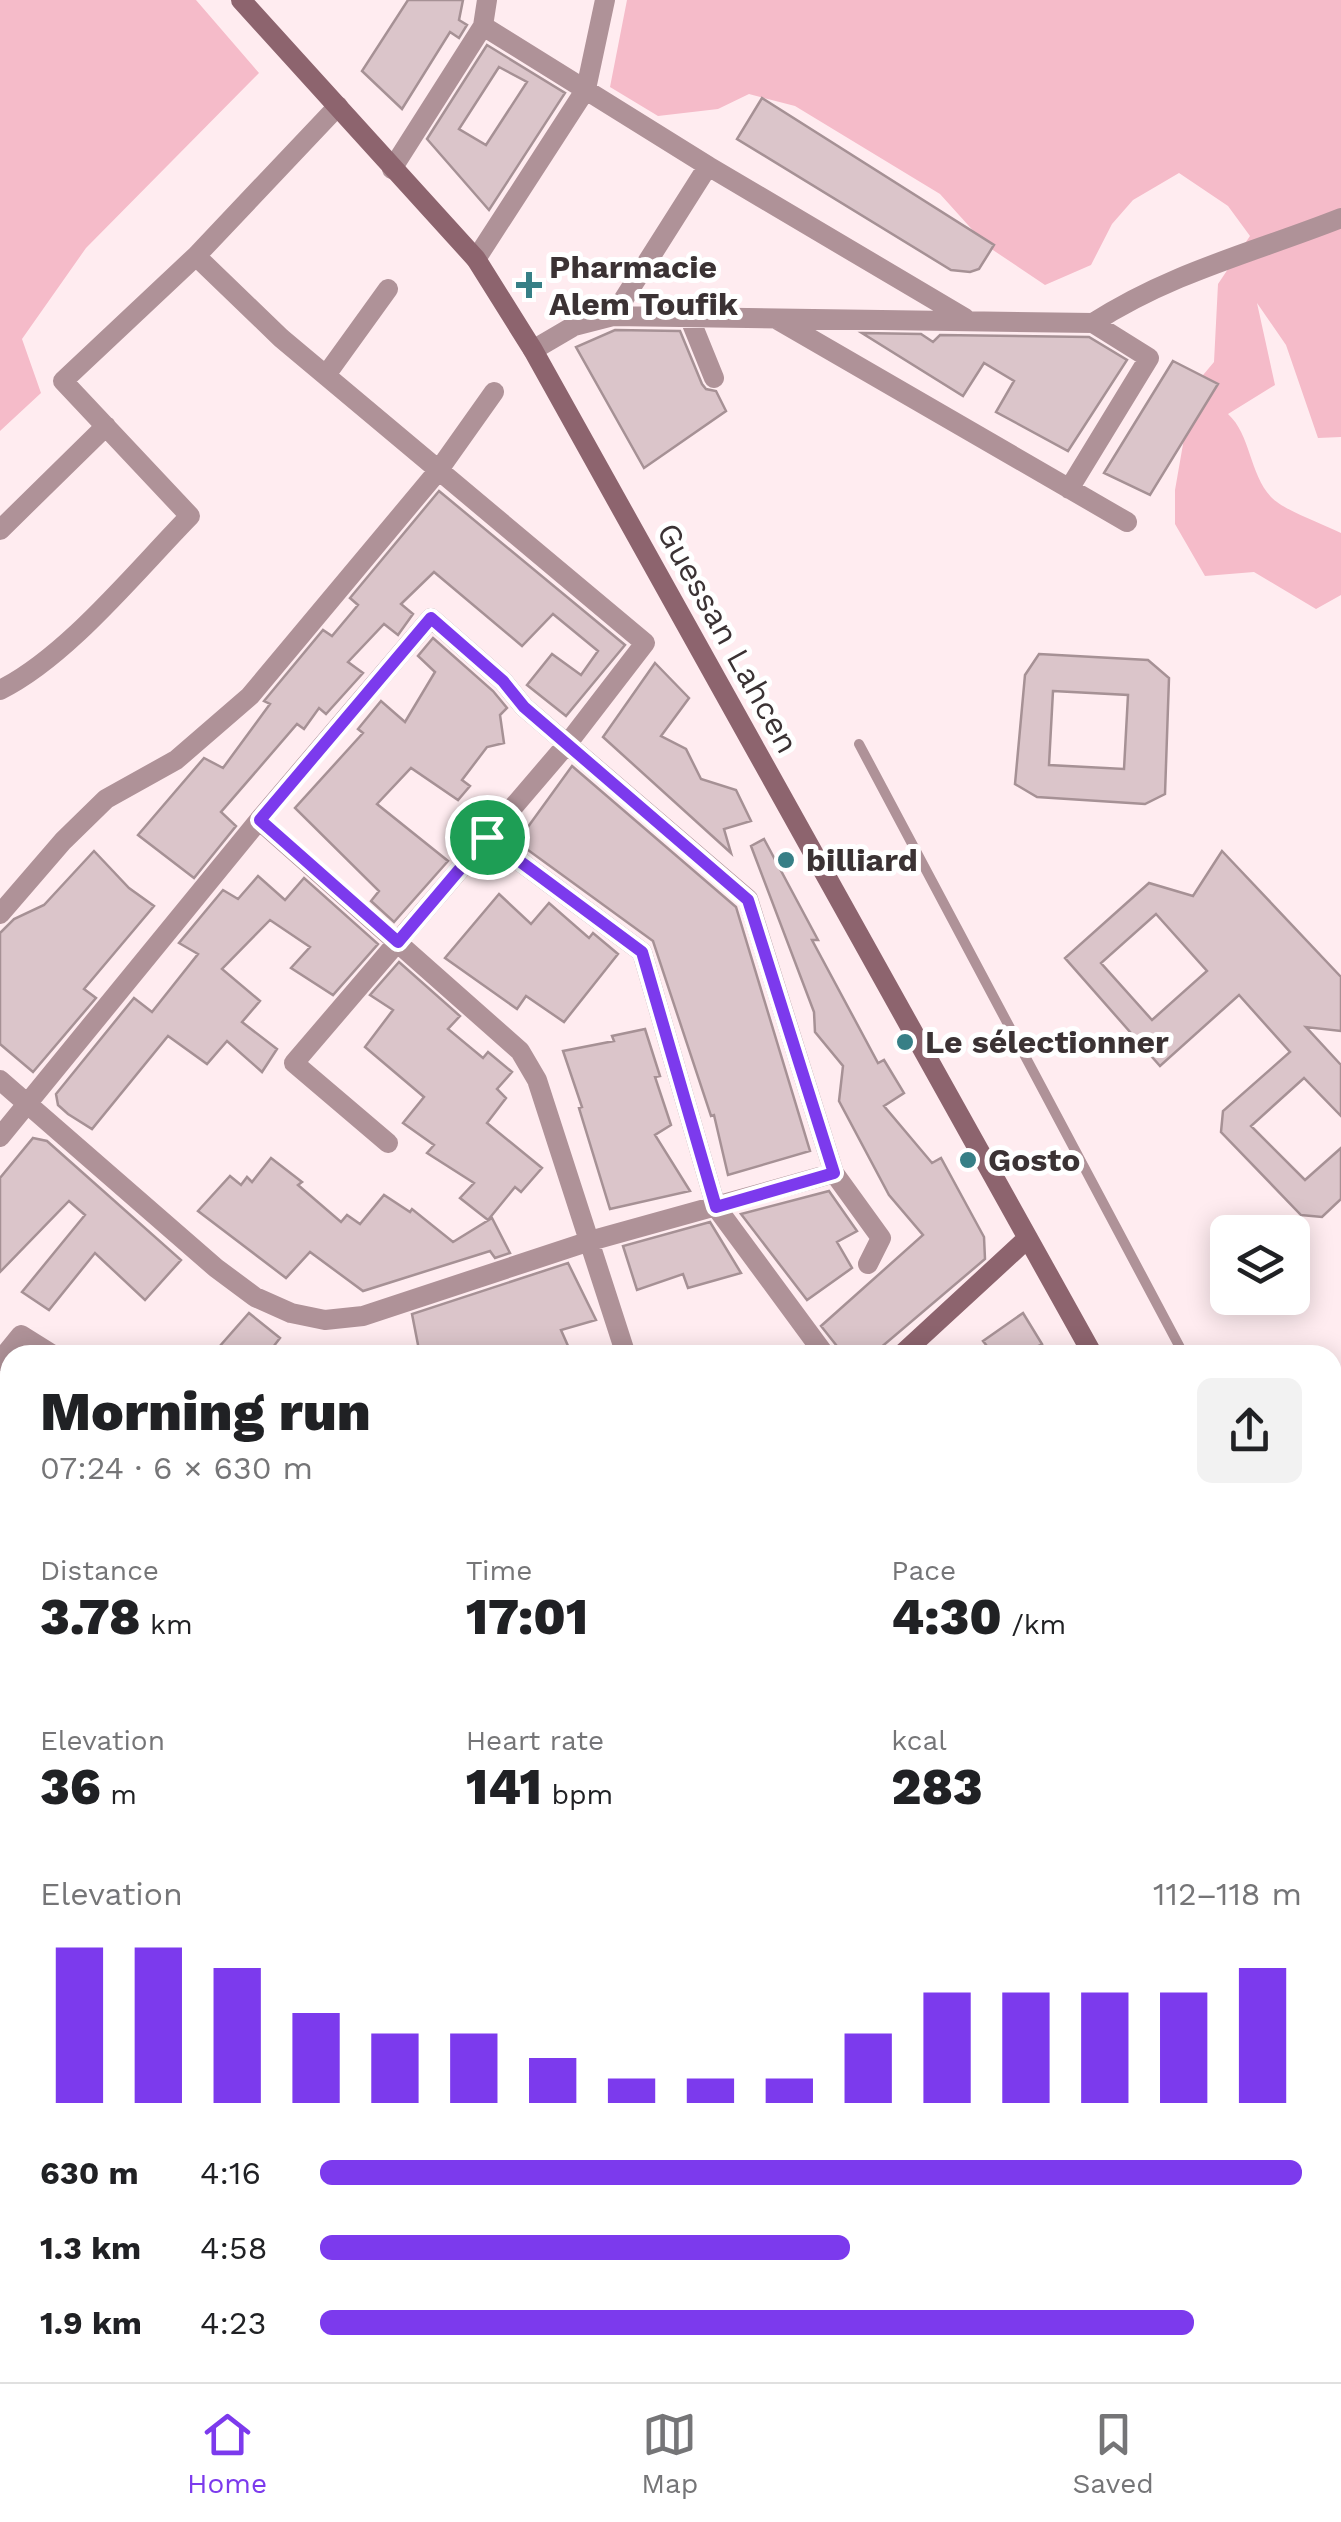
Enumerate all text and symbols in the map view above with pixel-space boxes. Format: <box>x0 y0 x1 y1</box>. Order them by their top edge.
place label: Pharmacie Alem Toufik <box>549 248 738 323</box>
marker: Pharmacie Alem Toufik <box>518 274 540 296</box>
street label: Guessan Lahcen <box>649 516 807 760</box>
pin <box>445 795 530 880</box>
icon: arrive <box>460 810 515 865</box>
place label: billiard <box>806 841 918 879</box>
marker: billiard <box>775 849 797 871</box>
place label: Le sélectionner <box>925 1023 1169 1061</box>
marker: Le sélectionner <box>894 1031 916 1053</box>
place label: Gosto <box>988 1141 1081 1179</box>
marker: Gosto <box>957 1149 979 1171</box>
map controls <box>1210 1215 1310 1315</box>
button: layers <box>1210 1215 1310 1315</box>
button: share <box>1197 1378 1302 1483</box>
text: Morning run <box>40 1379 371 1443</box>
text: 07:24 · 6 × 630 m <box>40 1449 313 1487</box>
text: Distance <box>40 1554 159 1587</box>
text: Time <box>466 1554 532 1587</box>
text: Pace <box>891 1554 956 1587</box>
text: 3.78 <box>40 1587 141 1646</box>
text: 17:01 <box>466 1587 588 1646</box>
text: 4:30 <box>891 1587 1002 1646</box>
text: km <box>141 1608 193 1641</box>
text: /km <box>1002 1608 1066 1641</box>
text: Elevation <box>40 1724 165 1757</box>
text: Heart rate <box>466 1724 604 1757</box>
text: kcal <box>891 1724 947 1757</box>
text: 36 <box>40 1757 101 1816</box>
text: 141 <box>466 1757 542 1816</box>
text: 283 <box>891 1757 983 1816</box>
text: m <box>101 1778 137 1811</box>
text: bpm <box>542 1778 613 1811</box>
text: Elevation <box>40 1875 183 1913</box>
text: 112–118 m <box>1153 1875 1302 1913</box>
text: 630 m <box>40 2154 139 2192</box>
text: 4:16 <box>200 2154 261 2192</box>
text: 1.3 km <box>40 2229 141 2267</box>
text: 4:58 <box>200 2229 267 2267</box>
text: 1.9 km <box>40 2304 142 2342</box>
text: 4:23 <box>200 2304 266 2342</box>
tab: Home <box>187 2407 267 2500</box>
tab: Map <box>641 2407 698 2500</box>
tab: Saved <box>1073 2407 1154 2500</box>

